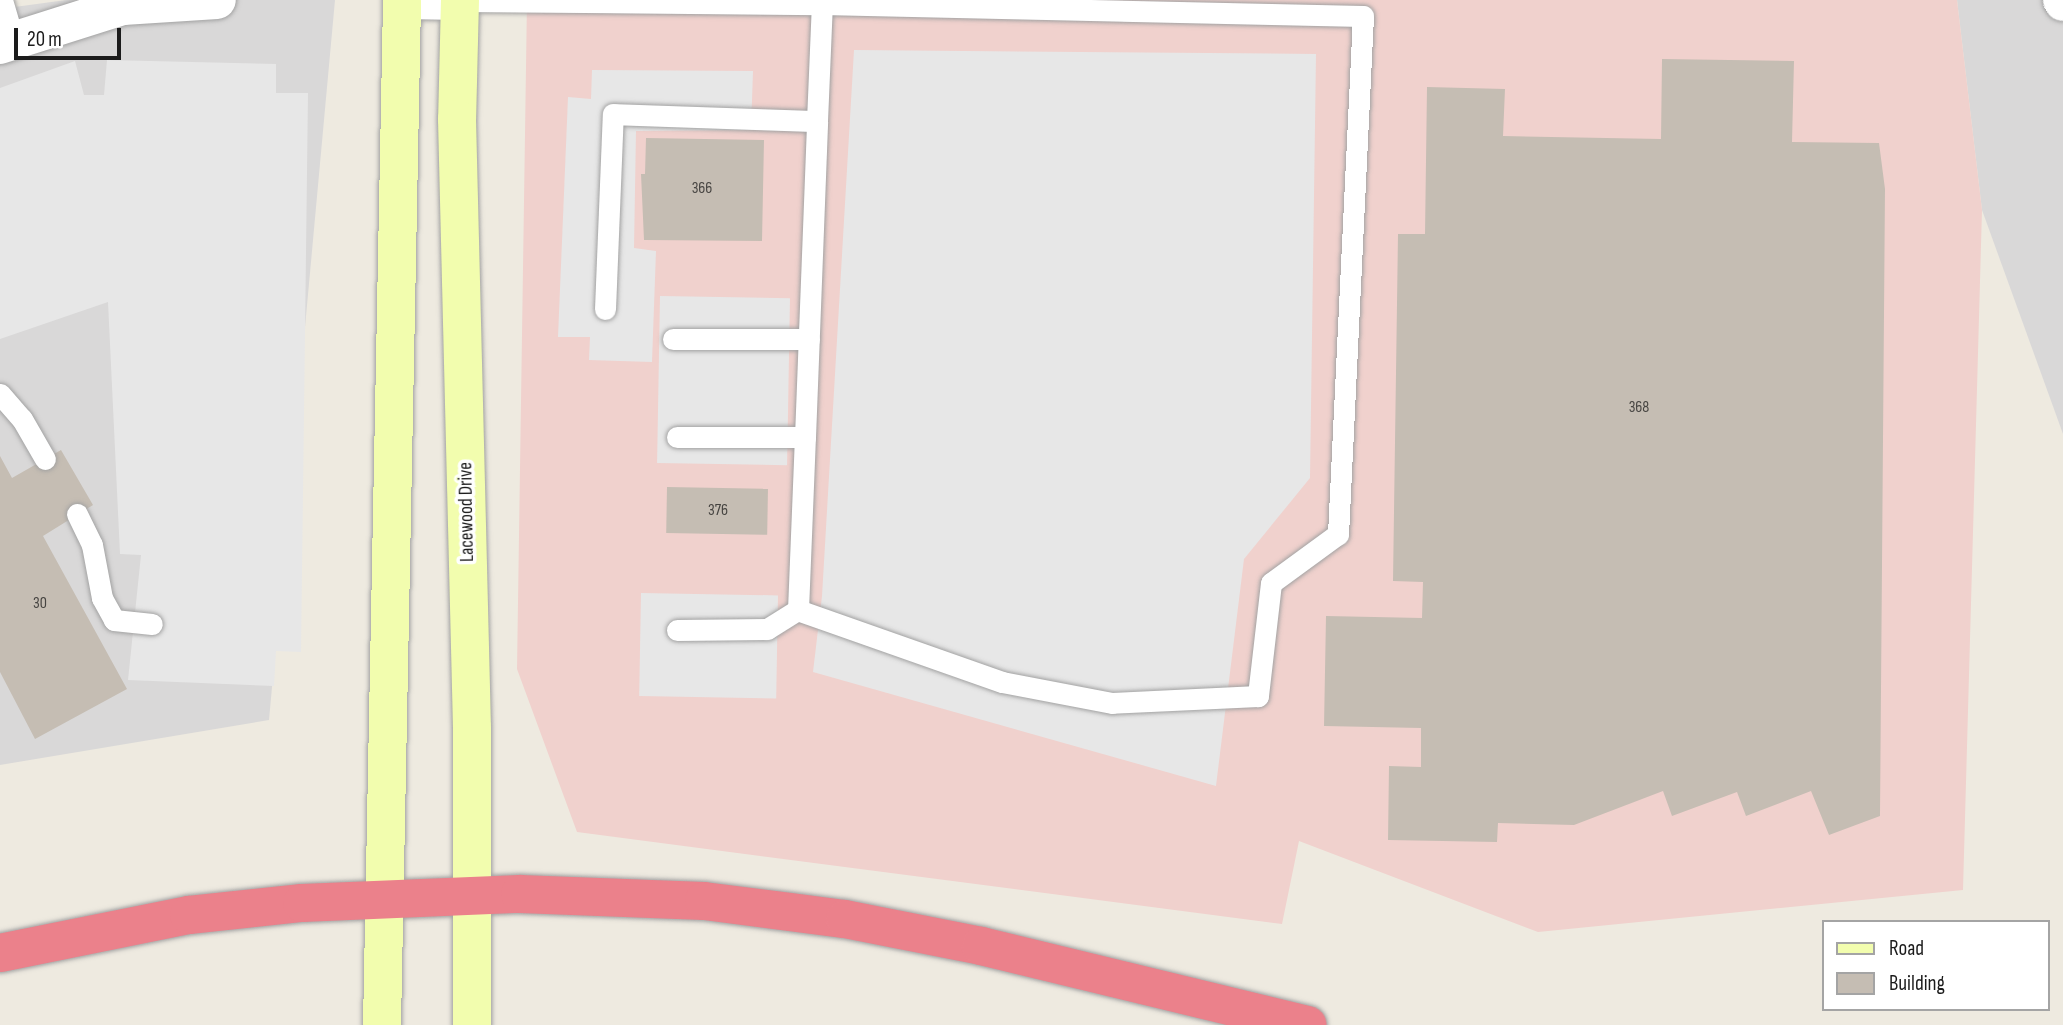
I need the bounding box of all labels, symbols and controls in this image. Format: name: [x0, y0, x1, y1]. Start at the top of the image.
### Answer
scale bar: [18, 14, 124, 58]
text: 20 m: [27, 27, 62, 52]
house number: 366: [692, 179, 712, 199]
house number: 368: [1629, 398, 1649, 418]
street label: Lacewood Drive: [455, 462, 479, 562]
house number: 376: [708, 501, 728, 521]
house number: 30: [33, 594, 47, 614]
legend: [1822, 920, 2049, 1011]
text: Road: [1889, 936, 1924, 961]
text: Building: [1889, 971, 1945, 996]

